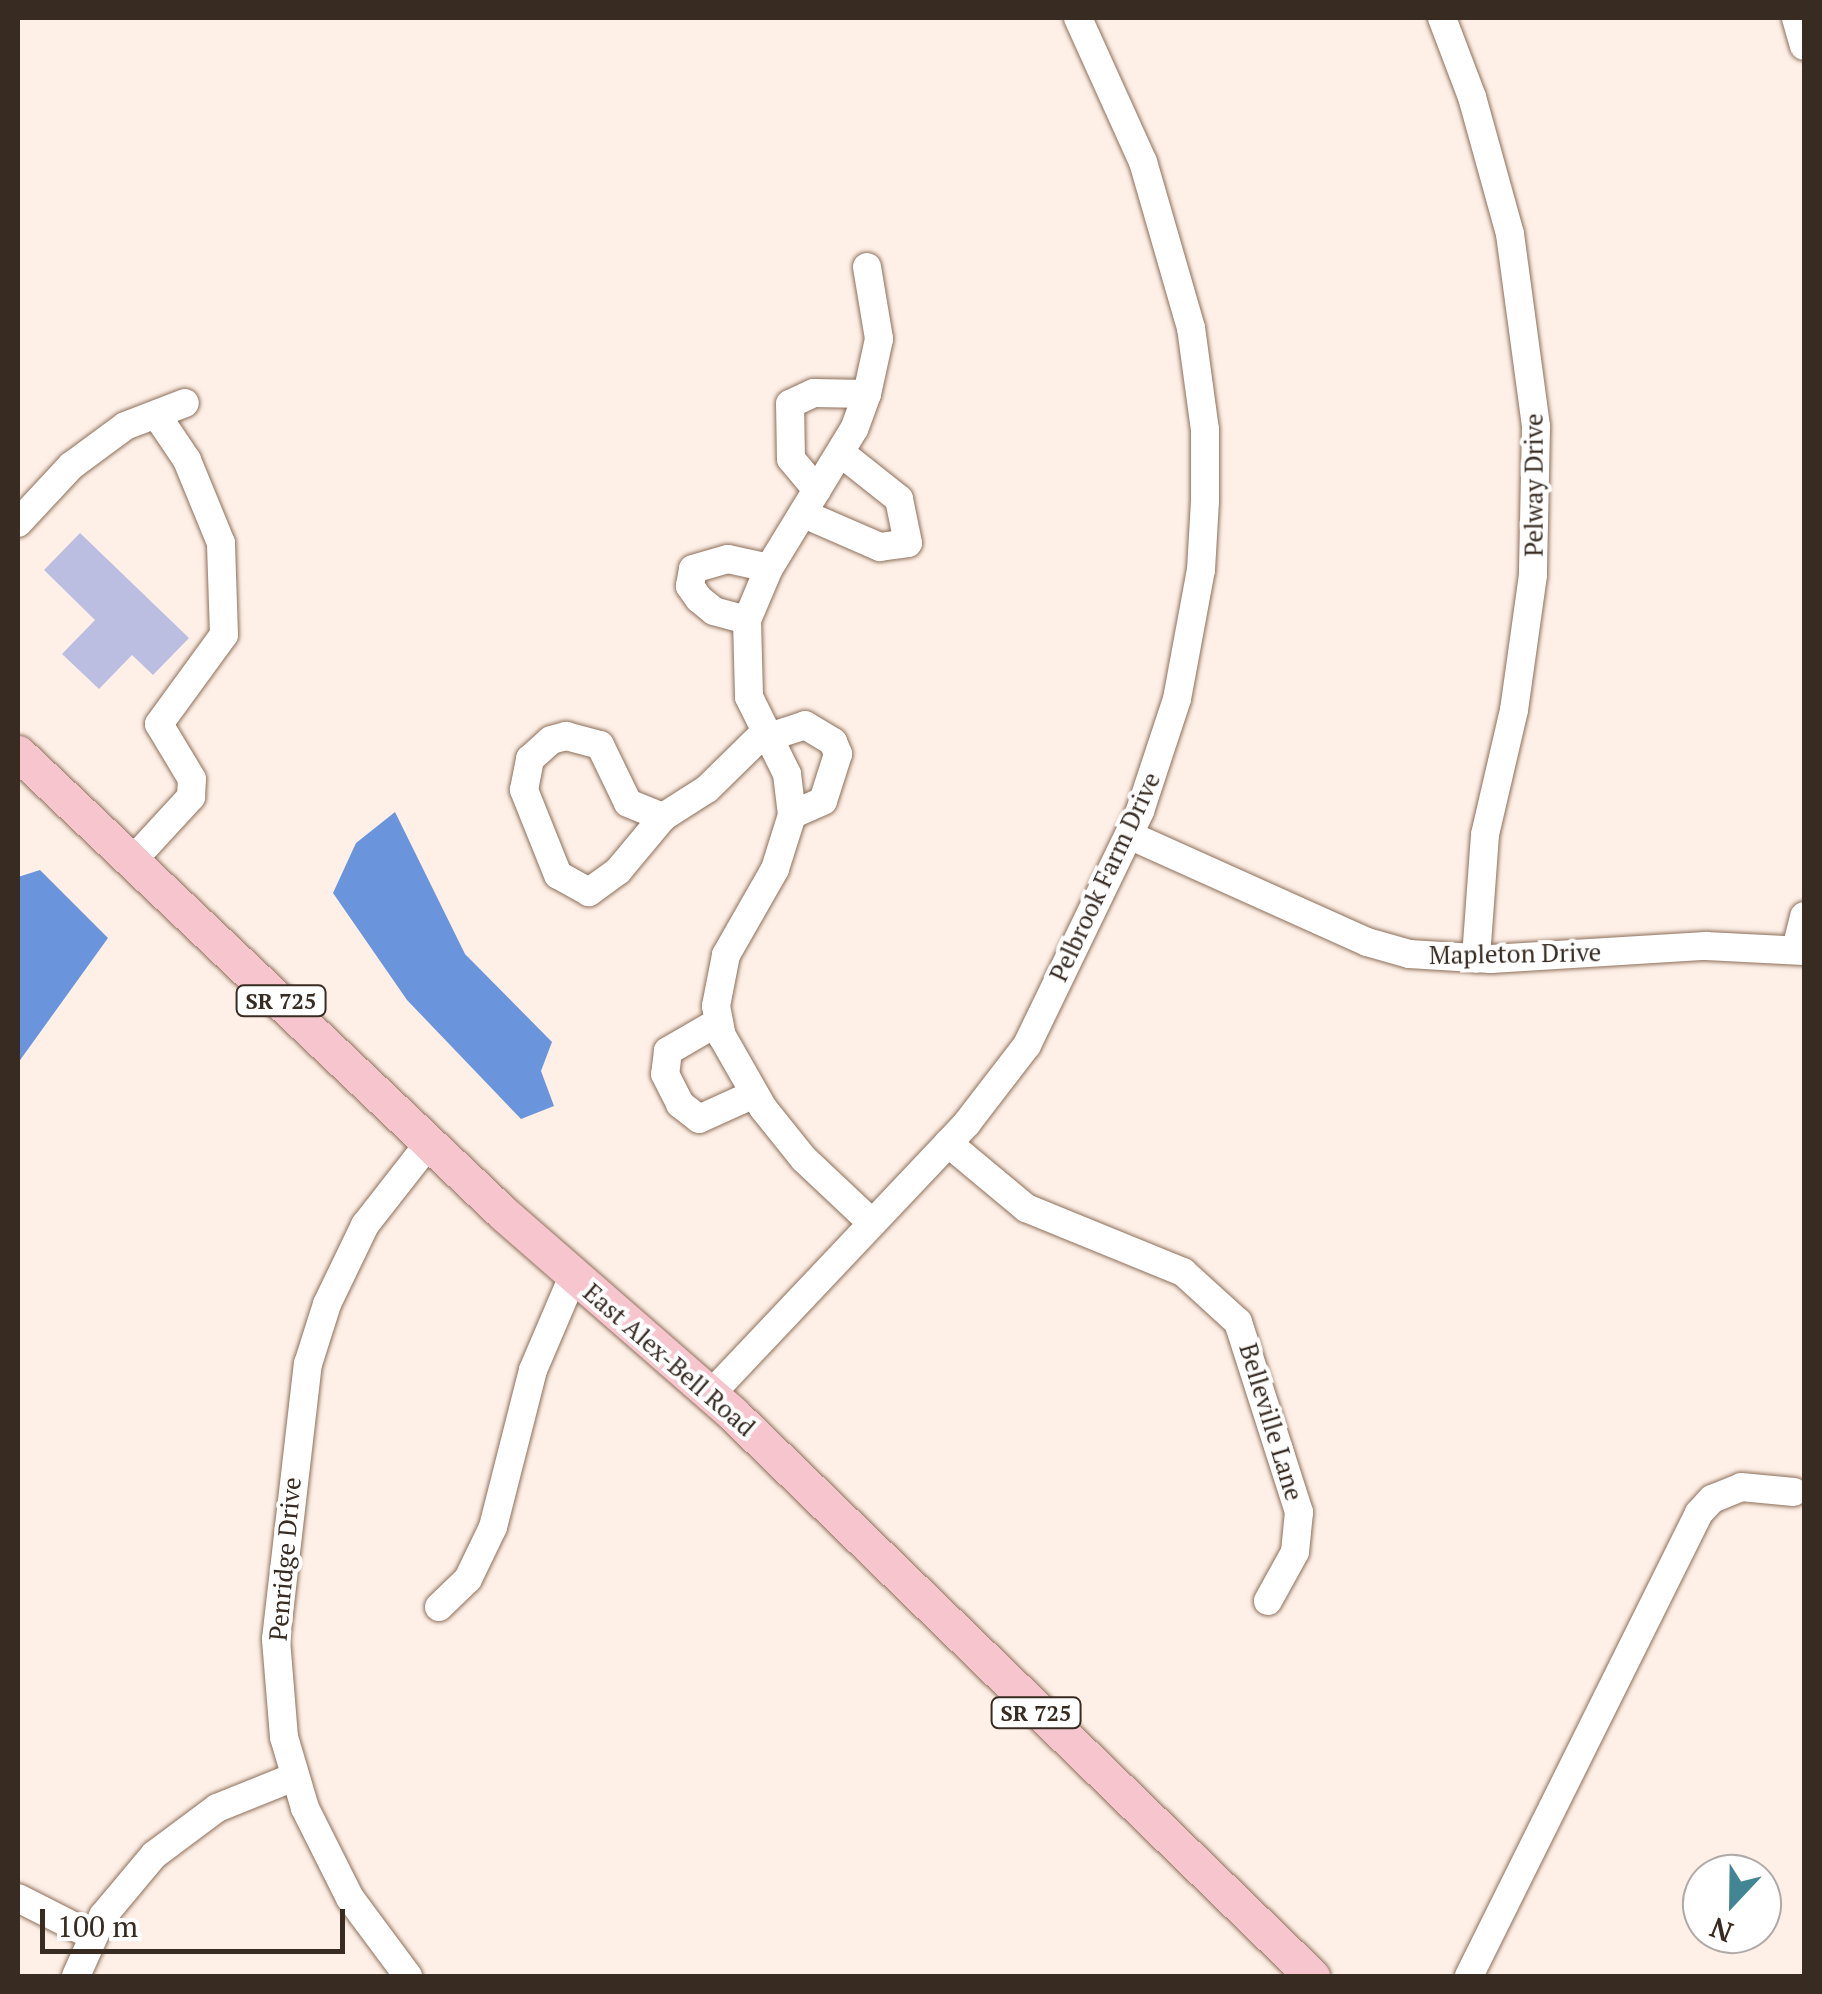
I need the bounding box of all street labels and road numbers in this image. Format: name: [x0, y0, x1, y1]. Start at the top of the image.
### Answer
street label: Pelway Drive: [1519, 413, 1549, 557]
street label: Pelbrook Farm Drive: [1043, 768, 1167, 986]
street label: Mapleton Drive: [1429, 937, 1601, 971]
road number: SR 725: [234, 984, 328, 1018]
street label: East Alex-Bell Road: [577, 1277, 761, 1443]
street label: Belleville Lane: [1233, 1340, 1309, 1504]
street label: Penridge Drive: [263, 1476, 307, 1642]
road number: SR 725: [988, 1696, 1084, 1730]

